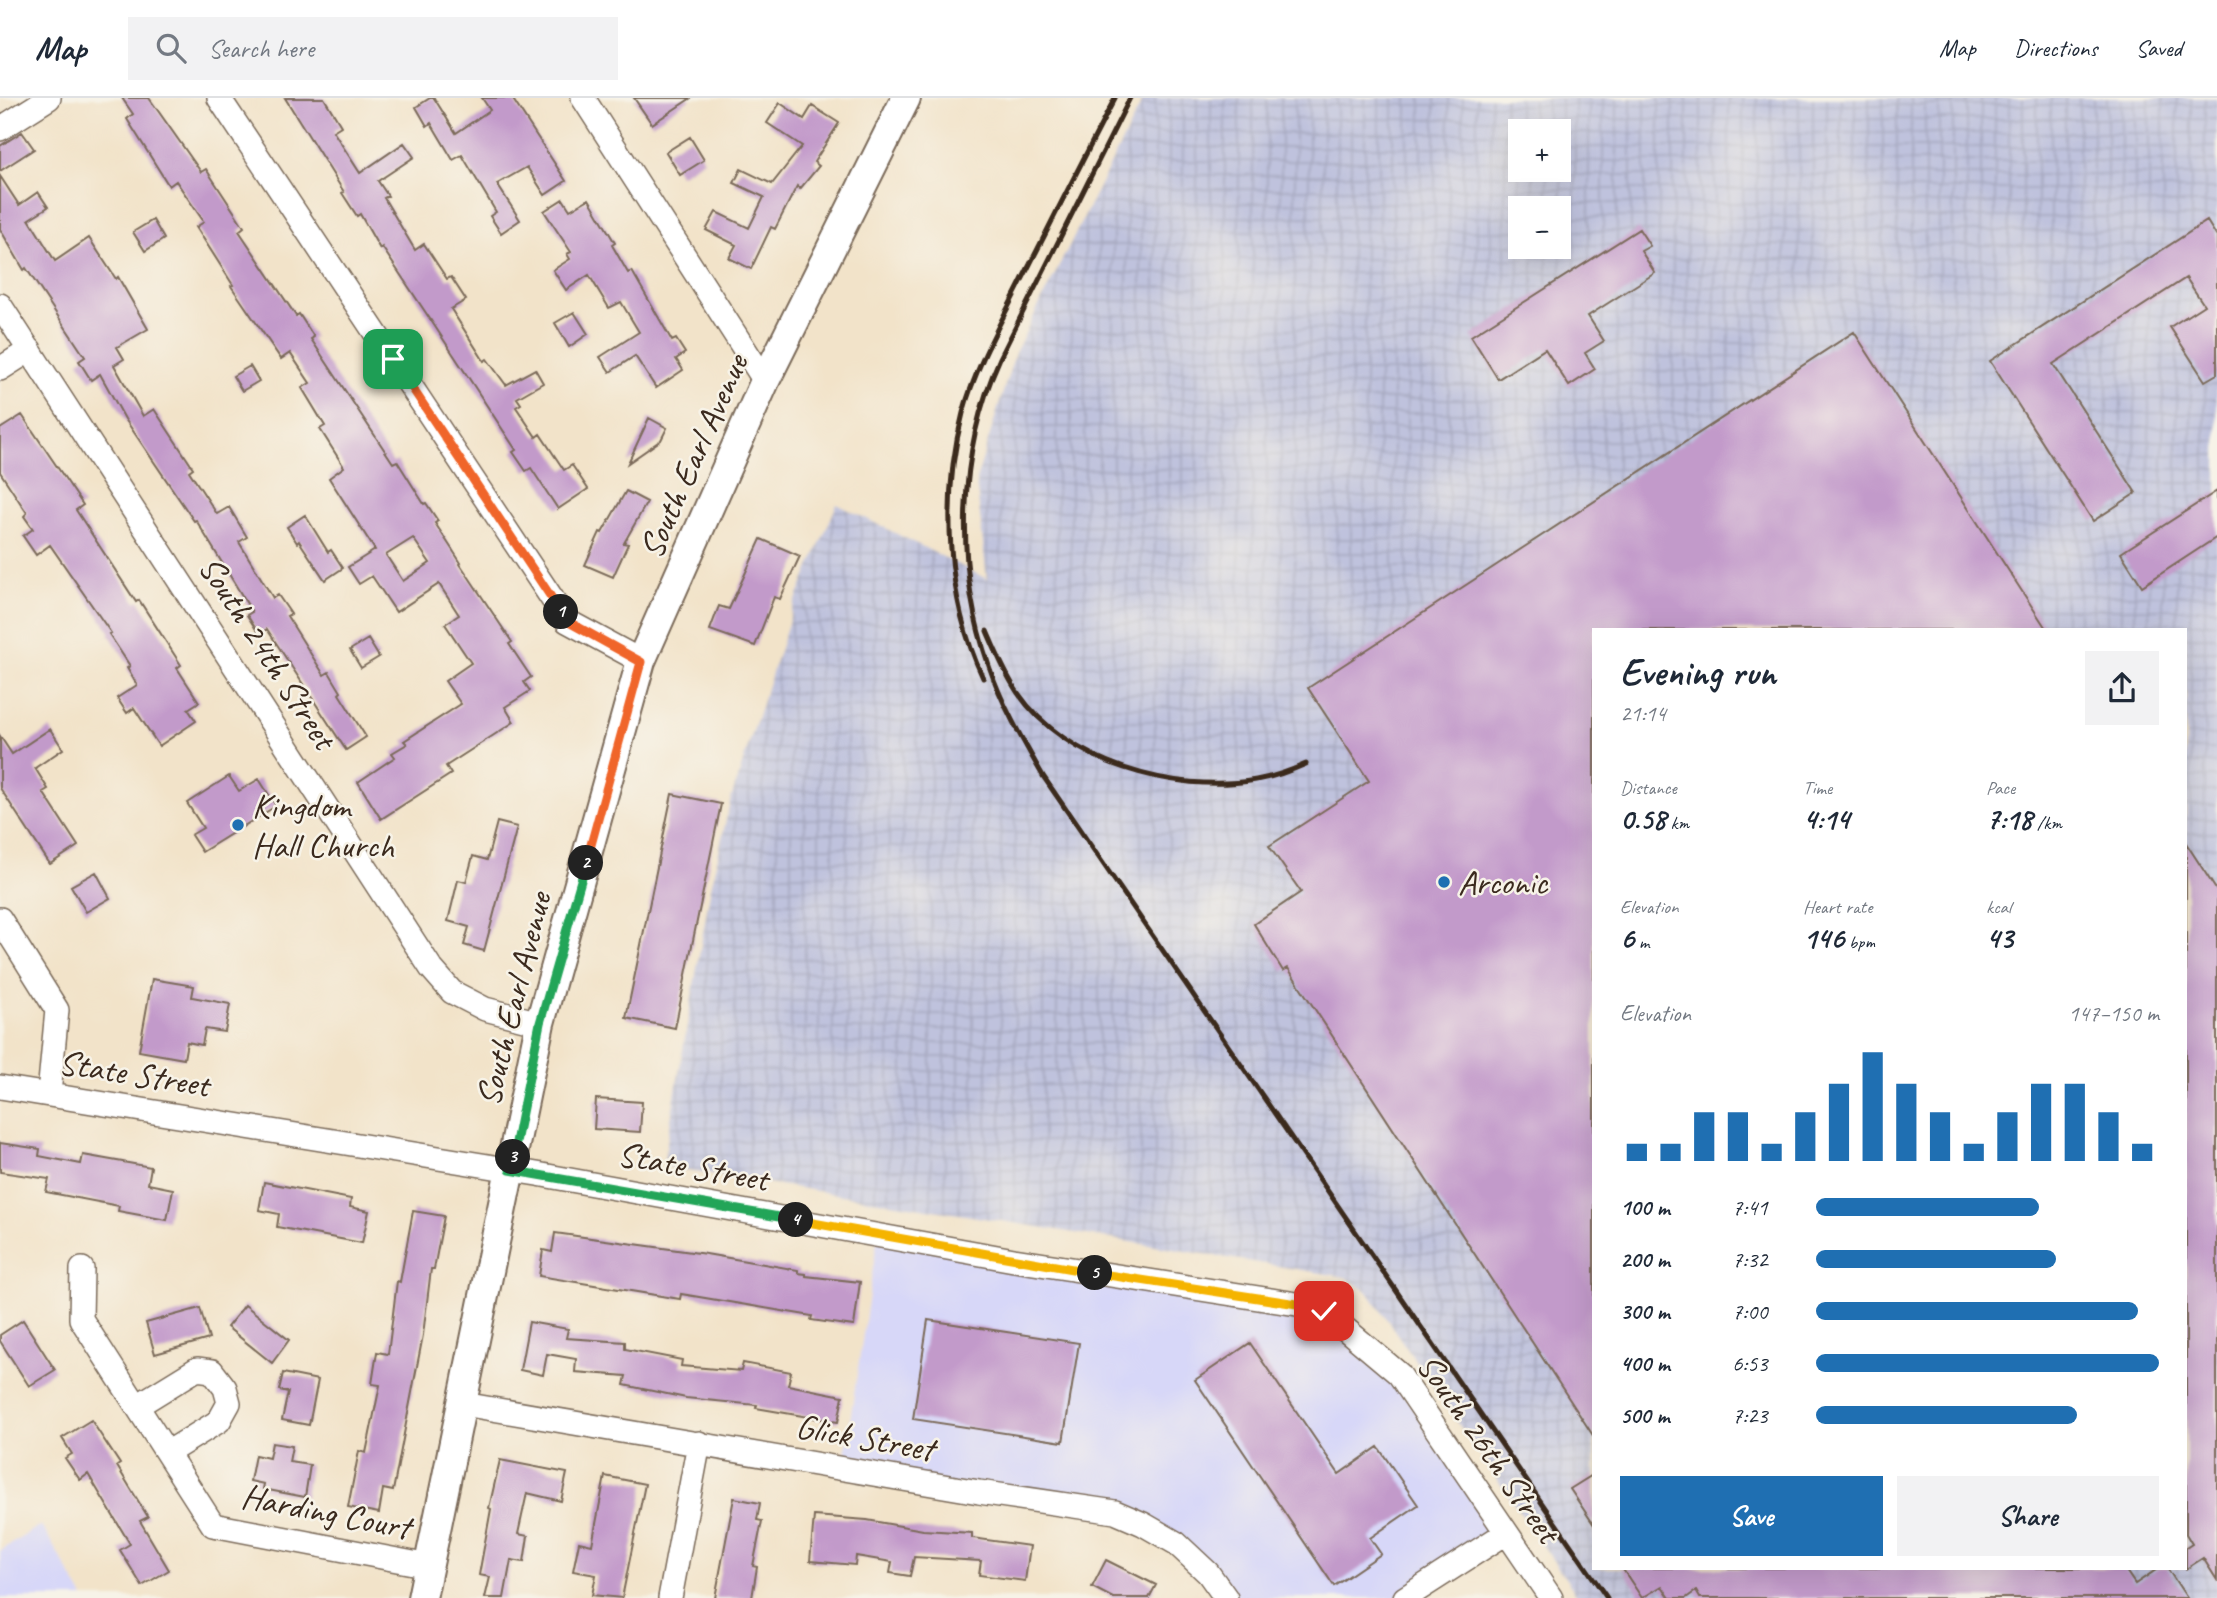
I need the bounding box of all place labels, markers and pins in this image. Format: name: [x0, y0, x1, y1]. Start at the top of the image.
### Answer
pin: [363, 329, 423, 389]
pin: 1: [544, 594, 578, 630]
place label: Kingdom Hall Church: [252, 783, 395, 868]
marker: Kingdom Hall Church: [230, 817, 246, 833]
pin: 2: [568, 846, 604, 880]
place label: Arconic: [1458, 860, 1549, 905]
marker: Arconic: [1436, 874, 1452, 890]
pin: 3: [496, 1140, 530, 1174]
pin: 4: [778, 1202, 814, 1238]
pin: 5: [1078, 1256, 1112, 1290]
pin: [1294, 1281, 1354, 1341]

